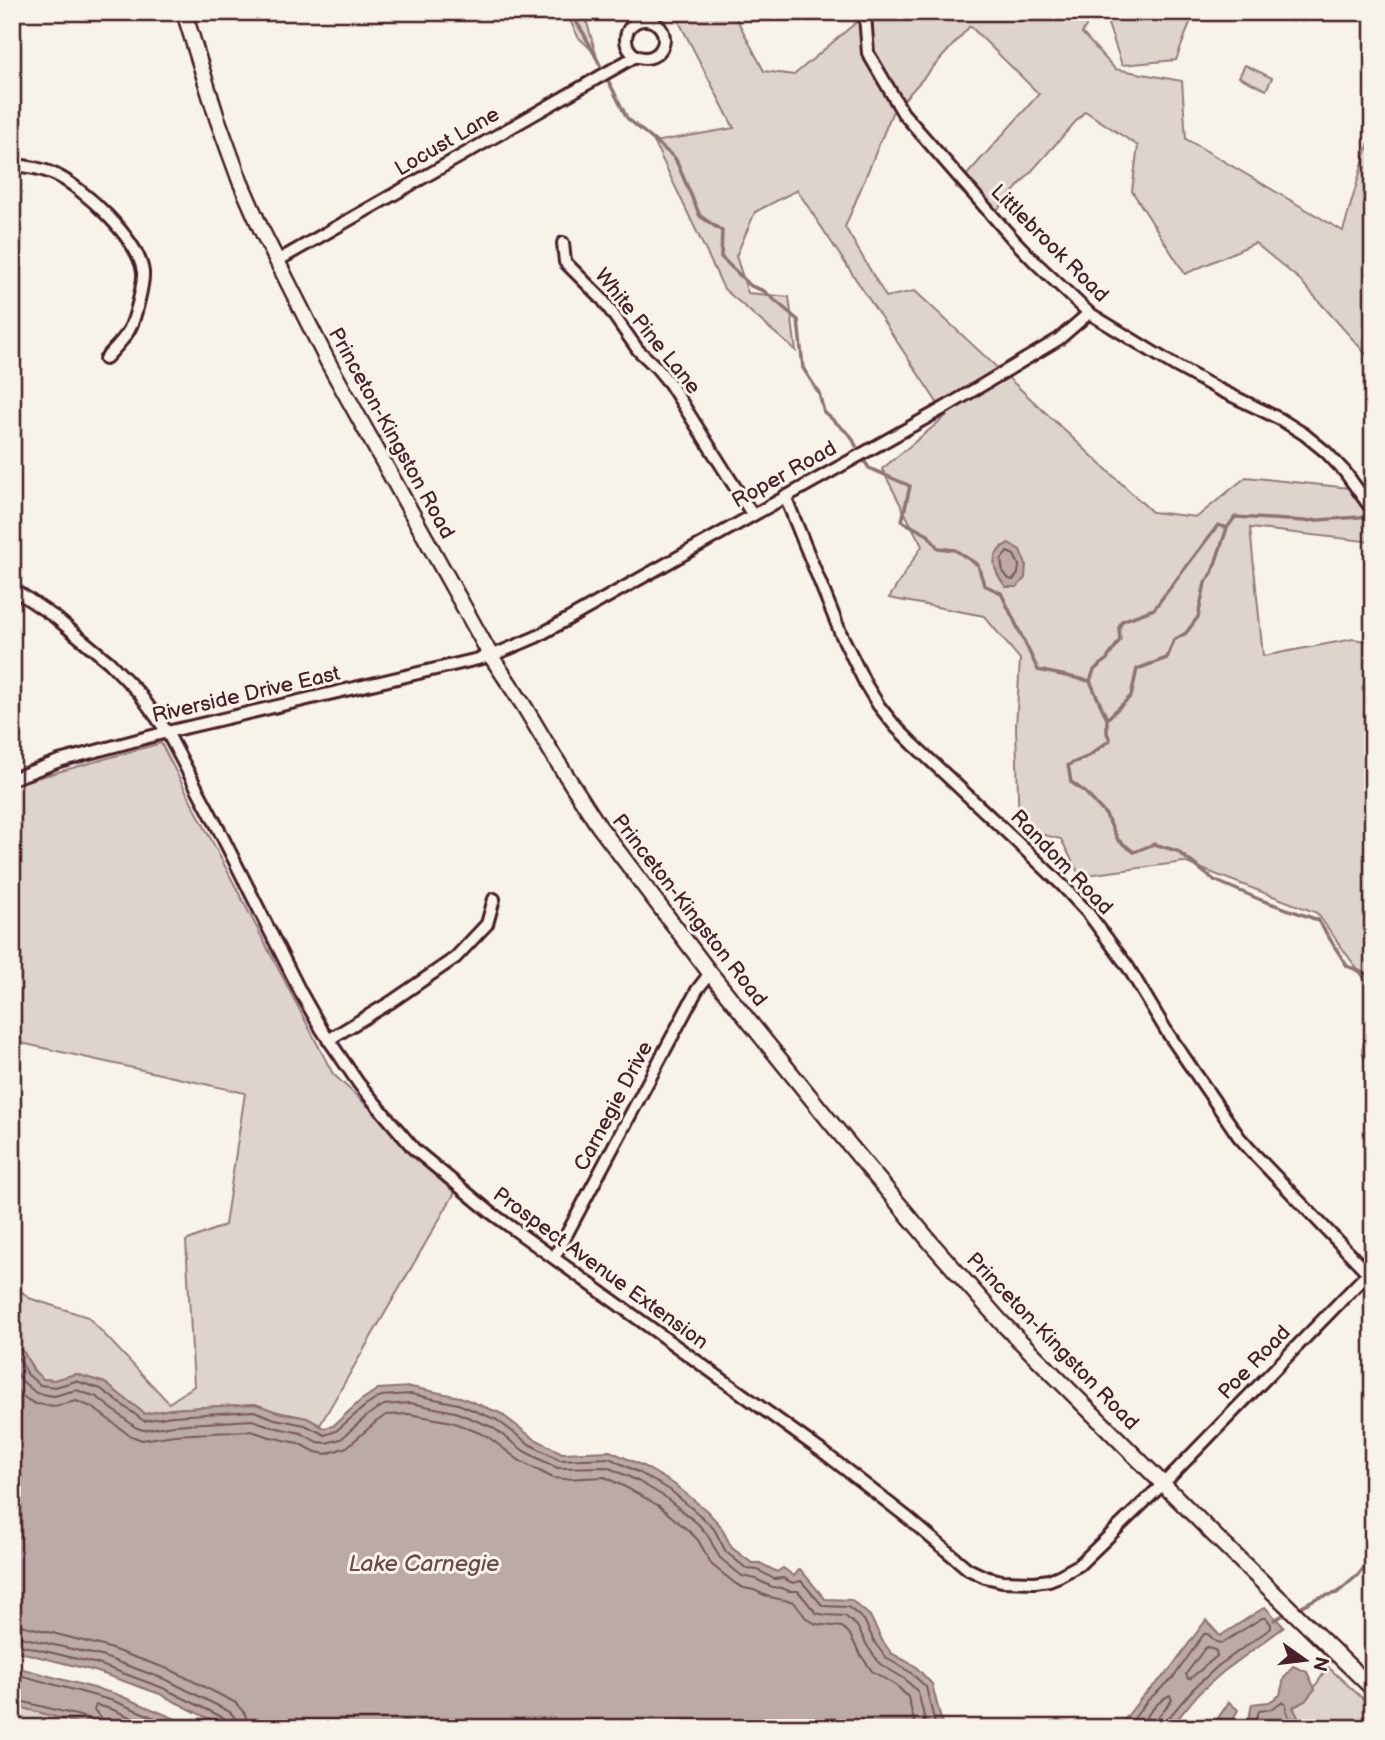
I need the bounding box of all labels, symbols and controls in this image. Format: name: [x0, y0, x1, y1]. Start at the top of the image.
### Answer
street label: Locust Lane: [391, 102, 504, 181]
street label: Littlebrook Road: [985, 179, 1114, 308]
street label: White Pine Lane: [589, 263, 706, 399]
street label: Princeton-Kingston Road: [323, 323, 460, 543]
street label: Roper Road: [728, 435, 841, 513]
street label: Riverside Drive East: [150, 661, 343, 728]
street label: Random Road: [1005, 805, 1118, 920]
street label: Princeton-Kingston Road: [607, 809, 773, 1012]
street label: Carnegie Drive: [569, 1037, 658, 1175]
street label: Prospect Avenue Extension: [488, 1182, 713, 1355]
street label: Princeton-Kingston Road: [961, 1247, 1144, 1435]
street label: Poe Road: [1213, 1320, 1296, 1405]
water label: Lake Carnegie: [349, 1550, 499, 1578]
north arrow: [1270, 1624, 1340, 1694]
text: N: [1307, 1654, 1333, 1673]

